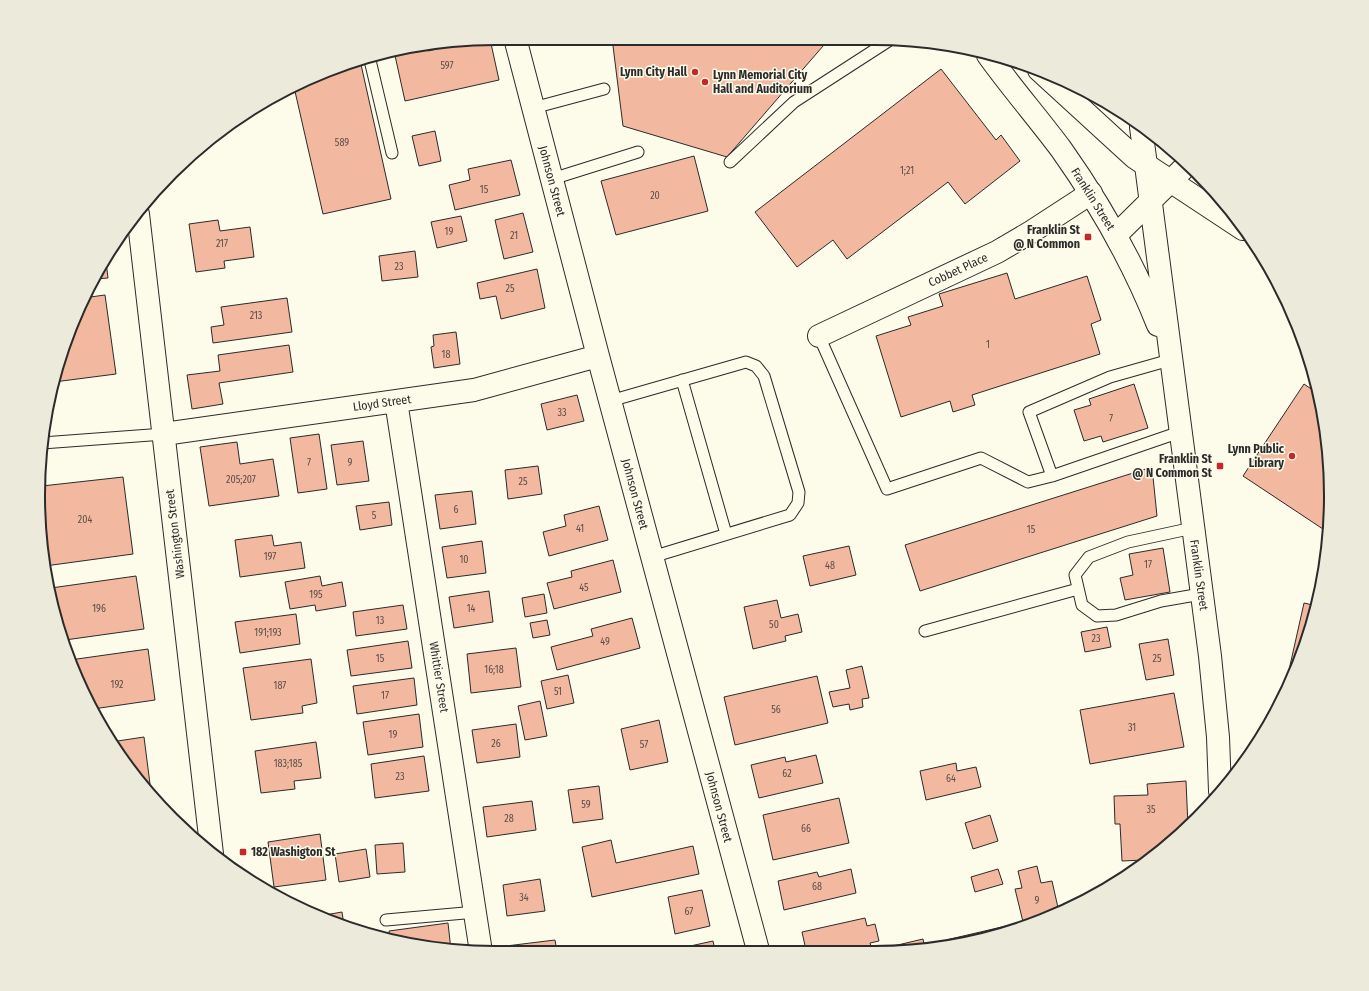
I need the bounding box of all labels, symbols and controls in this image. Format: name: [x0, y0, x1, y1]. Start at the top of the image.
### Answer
house number: 597: [440, 60, 454, 72]
place label: Lynn City Hall: [620, 65, 688, 79]
marker: Lynn City Hall: [690, 67, 700, 77]
place label: Lynn Memorial City Hall and Auditorium: [713, 68, 812, 96]
marker: Lynn Memorial City Hall and Auditorium: [700, 77, 710, 87]
house number: 589: [335, 137, 349, 149]
street label: Johnson Street: [536, 144, 568, 218]
house number: 1;21: [900, 165, 914, 177]
street label: Franklin Street: [1068, 165, 1118, 233]
house number: 15: [480, 184, 489, 196]
house number: 20: [650, 190, 660, 202]
place label: Franklin St @ N Common: [1013, 223, 1081, 251]
house number: 19: [445, 226, 454, 238]
house number: 21: [510, 230, 518, 242]
marker: Franklin St @ N Common: [1083, 232, 1093, 242]
house number: 217: [216, 238, 228, 250]
street label: Cobbet Place: [926, 250, 990, 290]
house number: 23: [395, 261, 404, 273]
house number: 25: [506, 283, 515, 295]
house number: 213: [250, 310, 263, 322]
house number: 1: [986, 339, 990, 351]
house number: 18: [442, 349, 450, 361]
street label: Lloyd Street: [352, 392, 412, 414]
house number: 33: [557, 407, 567, 419]
house number: 7: [1109, 413, 1113, 425]
place label: Lynn Public Library: [1228, 442, 1285, 470]
marker: Lynn Public Library: [1287, 451, 1297, 461]
place label: Franklin St @ N Common St: [1132, 452, 1213, 480]
house number: 7: [307, 457, 311, 469]
house number: 9: [348, 457, 353, 469]
street label: Johnson Street: [619, 457, 651, 531]
marker: Franklin St @ N Common St: [1215, 461, 1225, 471]
house number: 205;207: [226, 474, 256, 486]
house number: 25: [519, 476, 528, 488]
street label: Washington Street: [163, 489, 187, 579]
house number: 6: [454, 504, 459, 516]
house number: 5: [372, 510, 377, 522]
house number: 204: [78, 514, 92, 526]
house number: 41: [576, 523, 584, 535]
house number: 15: [1027, 524, 1036, 536]
street label: Franklin Street: [1187, 539, 1211, 611]
house number: 197: [264, 551, 276, 563]
house number: 10: [459, 554, 469, 566]
house number: 17: [1144, 559, 1152, 571]
house number: 48: [825, 560, 835, 572]
house number: 45: [579, 582, 589, 594]
house number: 195: [309, 589, 323, 601]
house number: 196: [92, 603, 106, 615]
house number: 14: [467, 603, 476, 615]
house number: 13: [376, 615, 385, 627]
house number: 50: [769, 619, 779, 631]
house number: 191;193: [254, 627, 282, 639]
house number: 23: [1092, 633, 1101, 645]
house number: 49: [600, 636, 610, 648]
street label: Whittier Street: [426, 641, 452, 714]
house number: 15: [376, 653, 385, 665]
house number: 25: [1153, 653, 1162, 665]
house number: 16;18: [484, 664, 504, 676]
house number: 192: [111, 679, 124, 691]
house number: 187: [274, 680, 286, 692]
house number: 51: [554, 686, 562, 698]
house number: 17: [381, 690, 389, 702]
house number: 56: [771, 704, 781, 716]
house number: 31: [1128, 722, 1136, 734]
house number: 19: [389, 729, 398, 741]
house number: 26: [491, 738, 501, 750]
house number: 57: [640, 739, 648, 751]
house number: 183;185: [274, 758, 303, 770]
house number: 62: [782, 768, 792, 780]
street label: Johnson Street: [703, 770, 735, 844]
house number: 23: [396, 771, 405, 783]
house number: 64: [946, 773, 956, 785]
house number: 59: [581, 799, 591, 811]
house number: 35: [1146, 804, 1156, 816]
house number: 28: [504, 813, 514, 825]
house number: 66: [801, 823, 811, 835]
place label: 182 Washigton St: [251, 845, 336, 859]
marker: 182 Washigton St: [238, 847, 248, 857]
house number: 68: [812, 881, 822, 893]
house number: 34: [519, 892, 529, 904]
house number: 9: [1035, 895, 1040, 907]
house number: 67: [685, 906, 693, 918]

